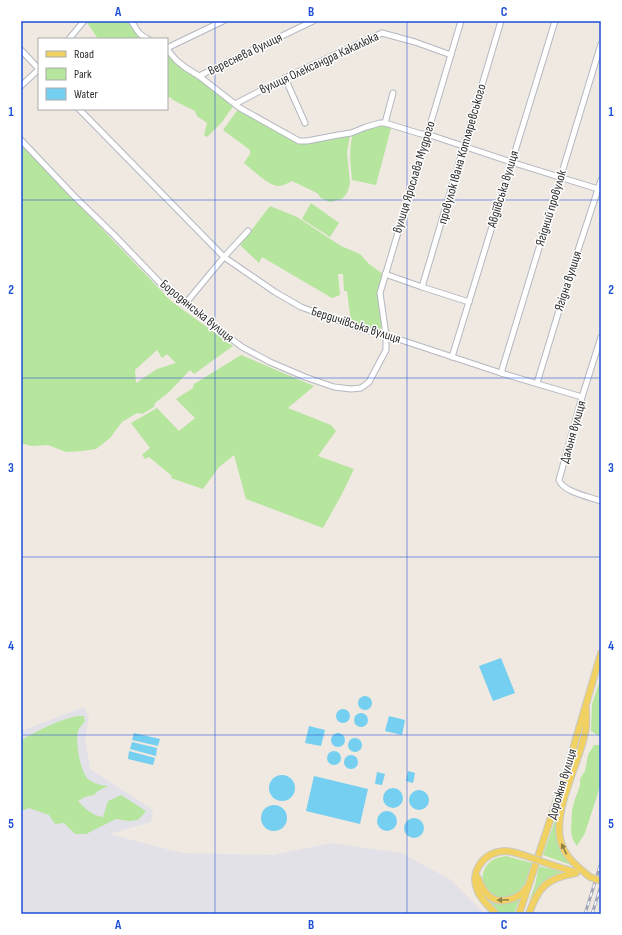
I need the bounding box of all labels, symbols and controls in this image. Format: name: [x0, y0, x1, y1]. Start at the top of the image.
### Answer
text: A: [114, 4, 122, 20]
text: B: [308, 4, 314, 20]
text: C: [501, 4, 508, 20]
street label: вулиця Олександра Какалюка: [257, 28, 381, 98]
street label: Вереснева вулиця: [205, 29, 285, 79]
legend: [38, 38, 168, 110]
text: Road: [74, 47, 94, 62]
text: Park: [74, 67, 92, 82]
street label: провулок Івана Котляревського: [434, 82, 490, 226]
text: Water: [74, 87, 98, 102]
text: 1: [8, 104, 14, 120]
text: 1: [608, 104, 614, 120]
street label: вулиця Ярослава Мудрого: [389, 119, 439, 235]
street label: Авдіївська вулиця: [483, 149, 522, 230]
street label: Ягідний провулок: [532, 168, 570, 248]
street label: Ягідна вулиця: [551, 249, 585, 313]
street label: Бородянська вулиця: [157, 276, 237, 346]
text: 2: [8, 282, 14, 298]
text: 2: [608, 282, 614, 298]
street label: Бердичівська вулиця: [309, 303, 403, 347]
street label: Дальня вулиця: [556, 399, 590, 465]
text: 3: [8, 460, 14, 476]
text: 3: [608, 460, 614, 476]
text: 4: [8, 638, 14, 654]
text: 4: [608, 638, 614, 654]
street label: Дорожня вулиця: [544, 747, 580, 821]
text: 5: [8, 816, 14, 832]
text: 5: [608, 816, 614, 832]
one-way arrow: [561, 843, 567, 854]
one-way arrow: [497, 897, 510, 903]
text: A: [114, 917, 122, 933]
text: B: [308, 917, 314, 933]
text: C: [501, 917, 508, 933]

